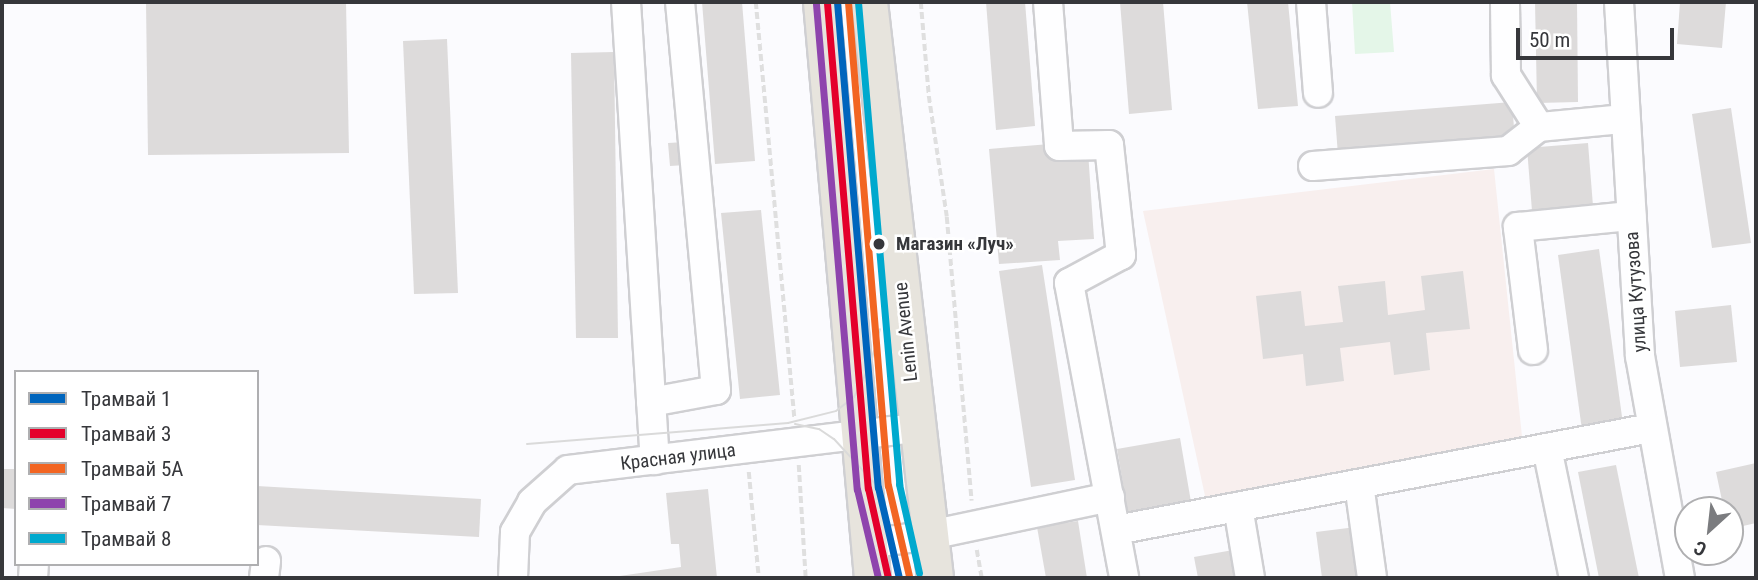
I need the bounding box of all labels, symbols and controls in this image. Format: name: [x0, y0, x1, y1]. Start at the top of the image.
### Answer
scale bar: [1520, 14, 1678, 58]
text: 50 m: [1529, 28, 1570, 52]
street label: улица Кутузова: [1620, 231, 1652, 353]
marker: Магазин «Луч»: [868, 233, 890, 255]
place label: Магазин «Луч»: [896, 233, 1014, 255]
street label: Lenin Avenue: [889, 281, 923, 383]
legend: [14, 370, 259, 566]
text: Трамвай 1: [81, 387, 171, 411]
text: Трамвай 3: [81, 422, 171, 446]
street label: Красная улица: [619, 439, 737, 475]
text: Трамвай 5А: [81, 457, 183, 481]
text: Трамвай 7: [81, 492, 171, 516]
north arrow: [1674, 496, 1744, 566]
text: Трамвай 8: [81, 527, 171, 551]
text: С: [1690, 536, 1710, 561]

